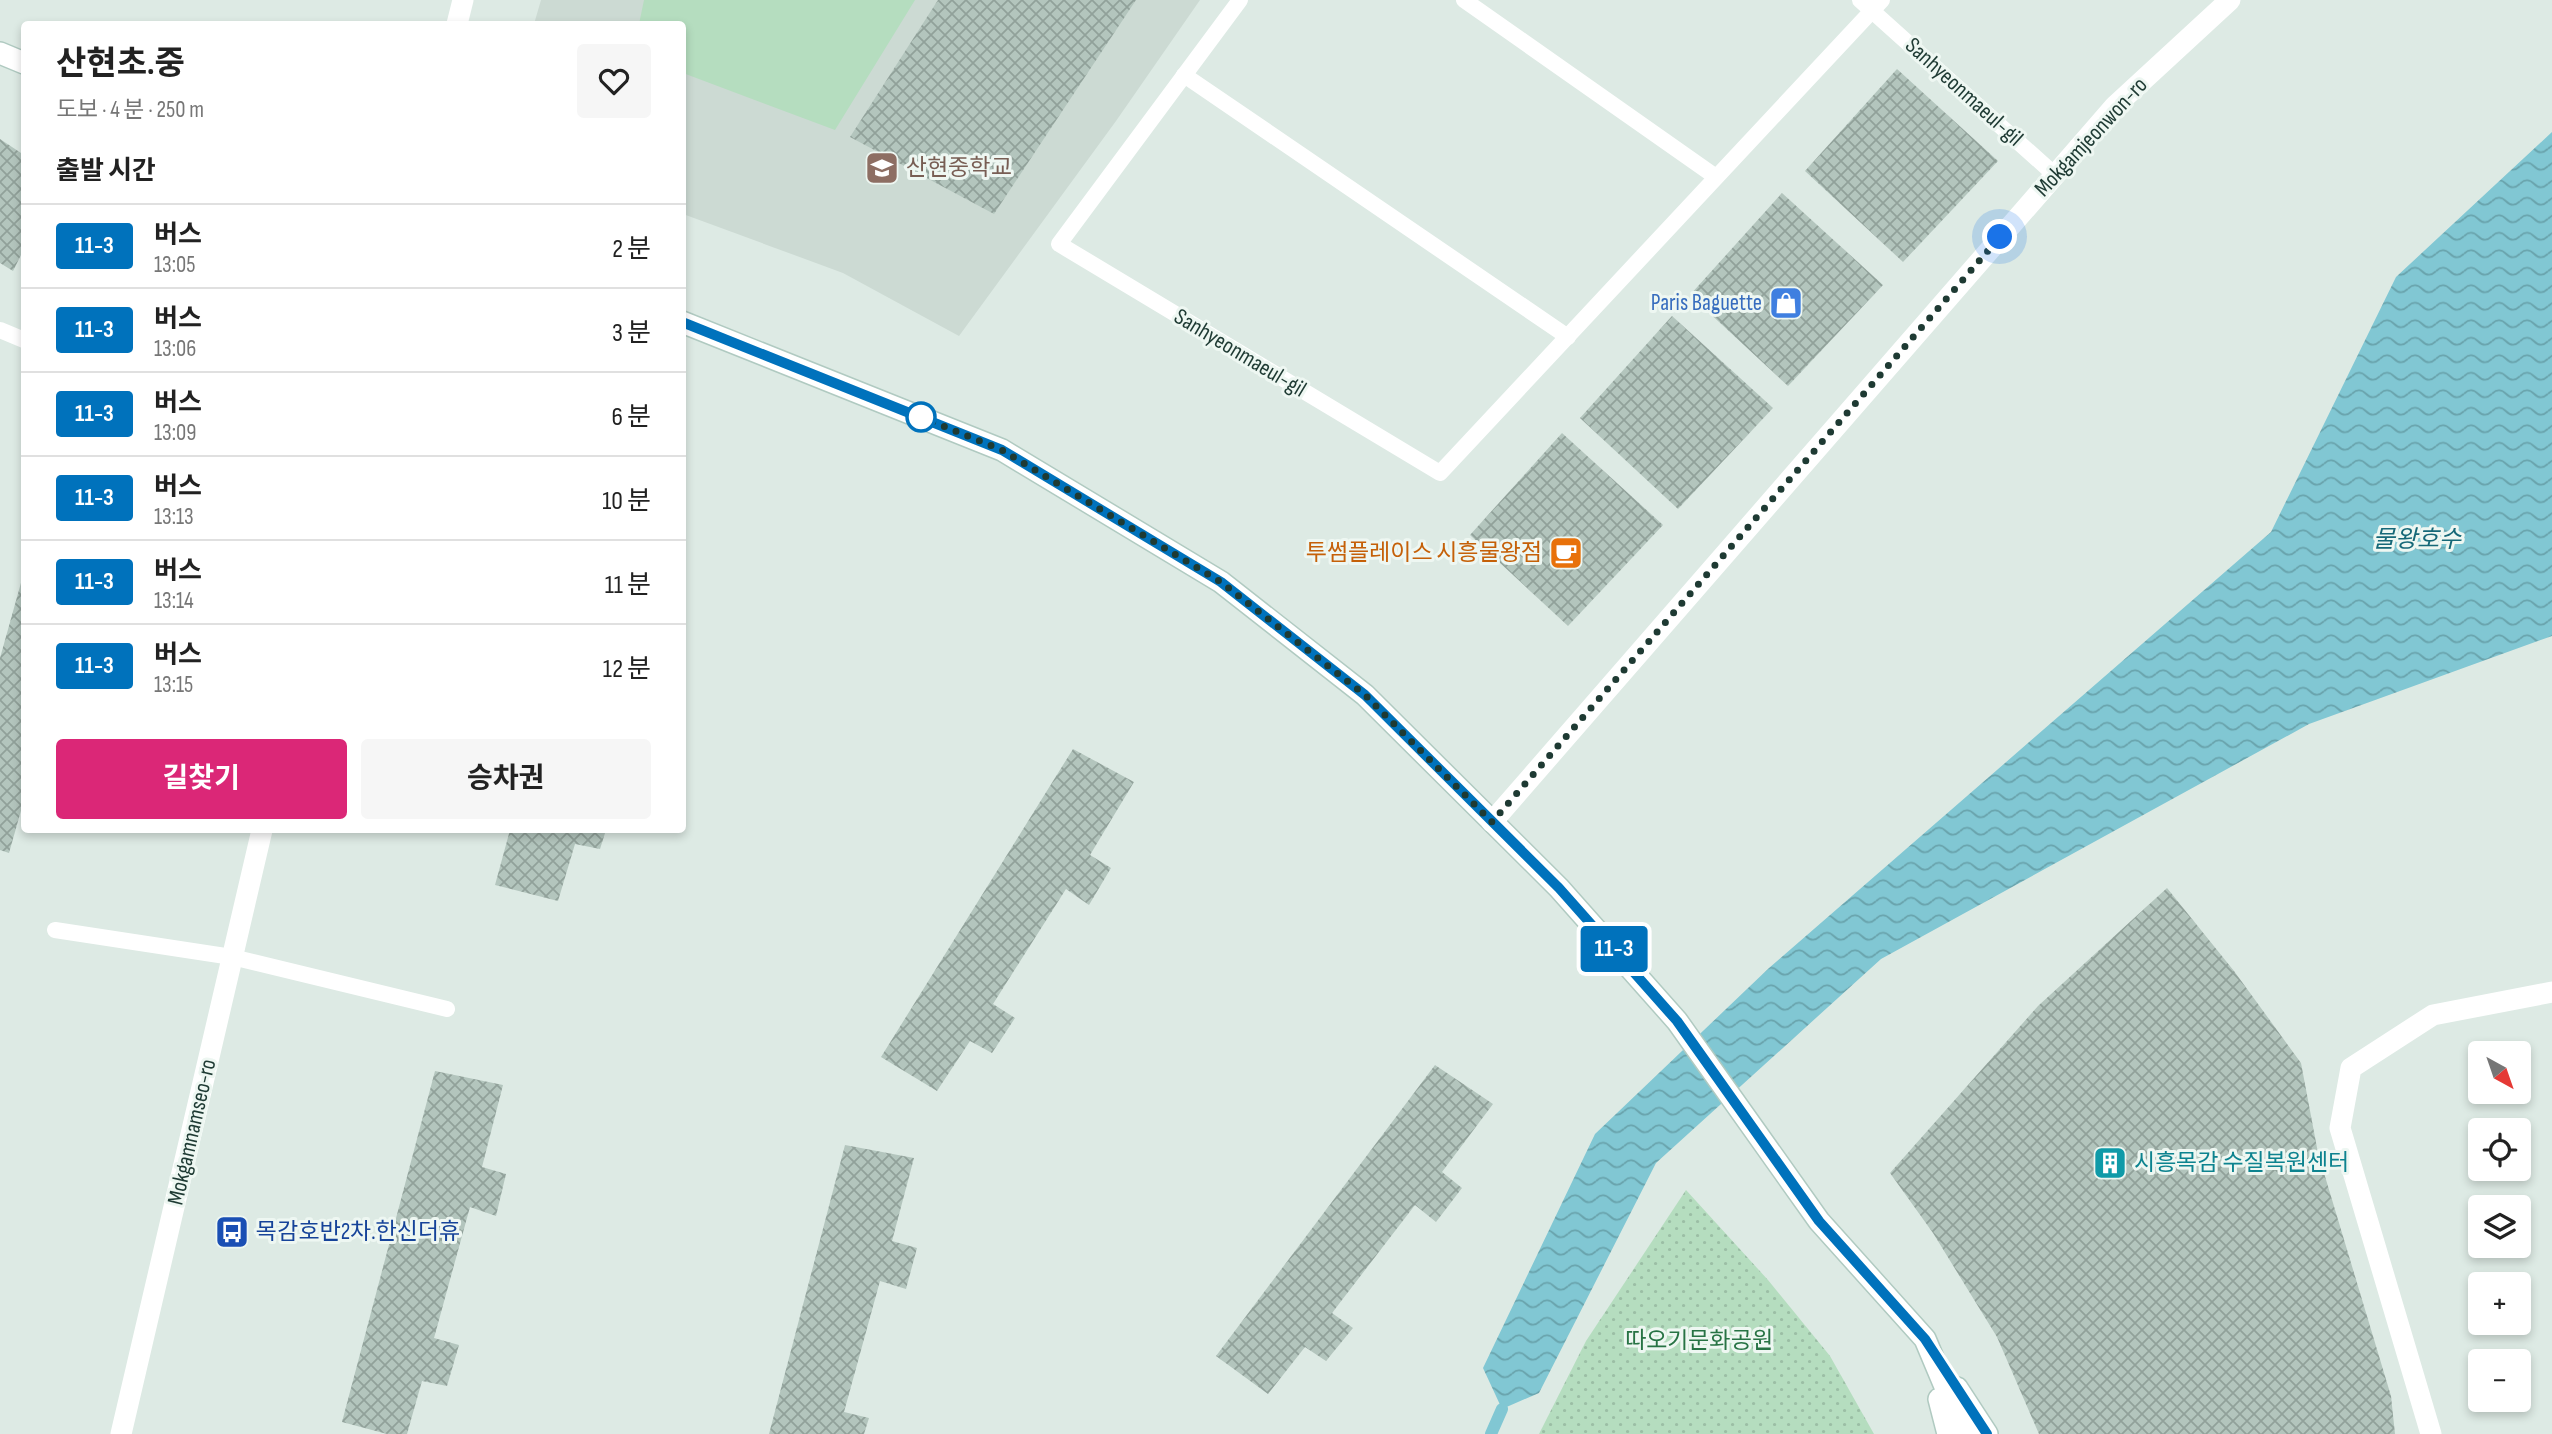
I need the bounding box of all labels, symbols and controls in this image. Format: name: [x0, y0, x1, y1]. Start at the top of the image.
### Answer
street label: Sanhyeonmaeul-gil: [1899, 32, 2029, 152]
text: 산현초.중: [56, 44, 185, 84]
button: heart: [577, 44, 651, 118]
street label: Mokgamjeonwon-ro: [2029, 71, 2153, 203]
text: 도보 · 4 분 · 250 m: [56, 96, 204, 124]
school or university icon: 산현중학교: [863, 149, 901, 187]
place label: 산현중학교: [906, 154, 1012, 182]
text: 출발 시간: [56, 156, 156, 187]
your location: [1982, 219, 2017, 254]
text: 버스: [154, 220, 202, 251]
text: 11-3: [75, 231, 114, 260]
text: 2 분: [612, 234, 651, 265]
text: 13:05: [154, 251, 196, 279]
shop icon: Paris Baguette: [1767, 284, 1805, 322]
place label: Paris Baguette: [1651, 289, 1762, 317]
street label: Sanhyeonmaeul-gil: [1169, 303, 1311, 403]
text: 버스: [154, 304, 202, 335]
text: 11-3: [75, 315, 114, 344]
text: 3 분: [612, 318, 651, 349]
text: 13:06: [154, 335, 196, 363]
text: 버스: [154, 388, 202, 419]
text: 11-3: [75, 399, 114, 428]
text: 6 분: [612, 402, 651, 433]
unlabelled marker: [906, 402, 936, 432]
text: 13:09: [154, 419, 196, 447]
text: 버스: [154, 472, 202, 503]
text: 11-3: [75, 483, 114, 512]
text: 10 분: [602, 486, 651, 517]
text: 13:13: [154, 503, 194, 531]
water label: 물왕호수: [2373, 525, 2462, 554]
cafe icon: 투썸플레이스 시흥물왕점: [1547, 534, 1585, 572]
place label: 투썸플레이스 시흥물왕점: [1306, 539, 1542, 567]
text: 버스: [154, 556, 202, 587]
text: 11-3: [75, 567, 114, 596]
text: 11 분: [605, 570, 651, 601]
text: 13:14: [154, 587, 194, 615]
text: 버스: [154, 640, 202, 671]
text: 11-3: [75, 651, 114, 680]
text: 12 분: [603, 654, 651, 685]
text: 13:15: [154, 671, 193, 699]
button: 길찾기: [56, 739, 347, 819]
button: 승차권: [361, 739, 651, 819]
line badge: 11-3: [1565, 926, 1663, 972]
text: 11-3: [1595, 934, 1633, 963]
north arrow: [2468, 1041, 2530, 1104]
map controls: [2468, 1041, 2531, 1412]
street label: Mokgamnamseo-ro: [162, 1056, 222, 1208]
button: locate: [2468, 1118, 2531, 1181]
building icon: 시흥목감 수질복원센터: [2091, 1144, 2129, 1182]
place label: 시흥목감 수질복원센터: [2134, 1149, 2349, 1177]
button: layers: [2468, 1195, 2531, 1258]
bus stop icon: 목감호반2차.한신더휴: [213, 1213, 251, 1251]
place label: 목감호반2차.한신더휴: [256, 1218, 460, 1246]
button: +: [2468, 1272, 2531, 1335]
park label: 따오기문화공원: [1625, 1327, 1773, 1355]
button: −: [2468, 1349, 2531, 1412]

